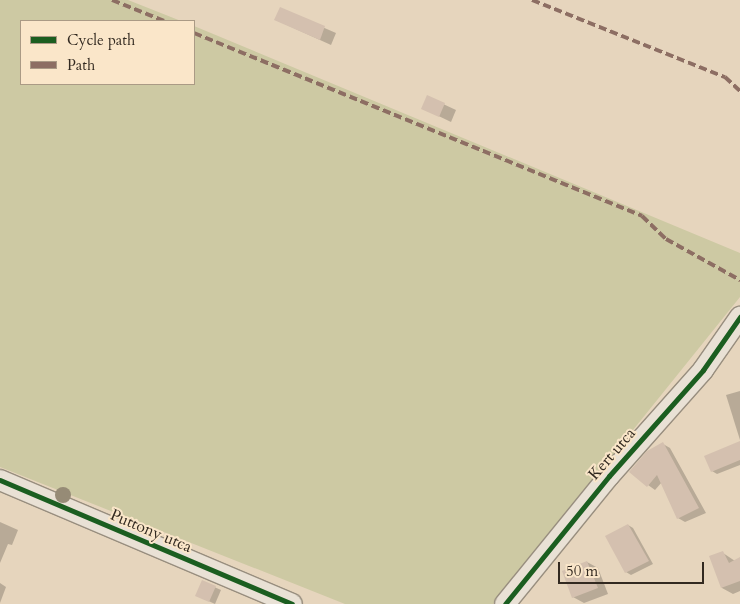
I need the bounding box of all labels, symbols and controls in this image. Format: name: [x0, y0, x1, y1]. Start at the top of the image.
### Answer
legend: [20, 20, 195, 85]
text: Cycle path: [67, 30, 135, 50]
text: Path: [67, 55, 95, 75]
street label: Kert utca: [584, 424, 640, 484]
street label: Puttony utca: [107, 505, 195, 557]
scale bar: [560, 552, 706, 584]
text: 50 m: [566, 561, 598, 581]

